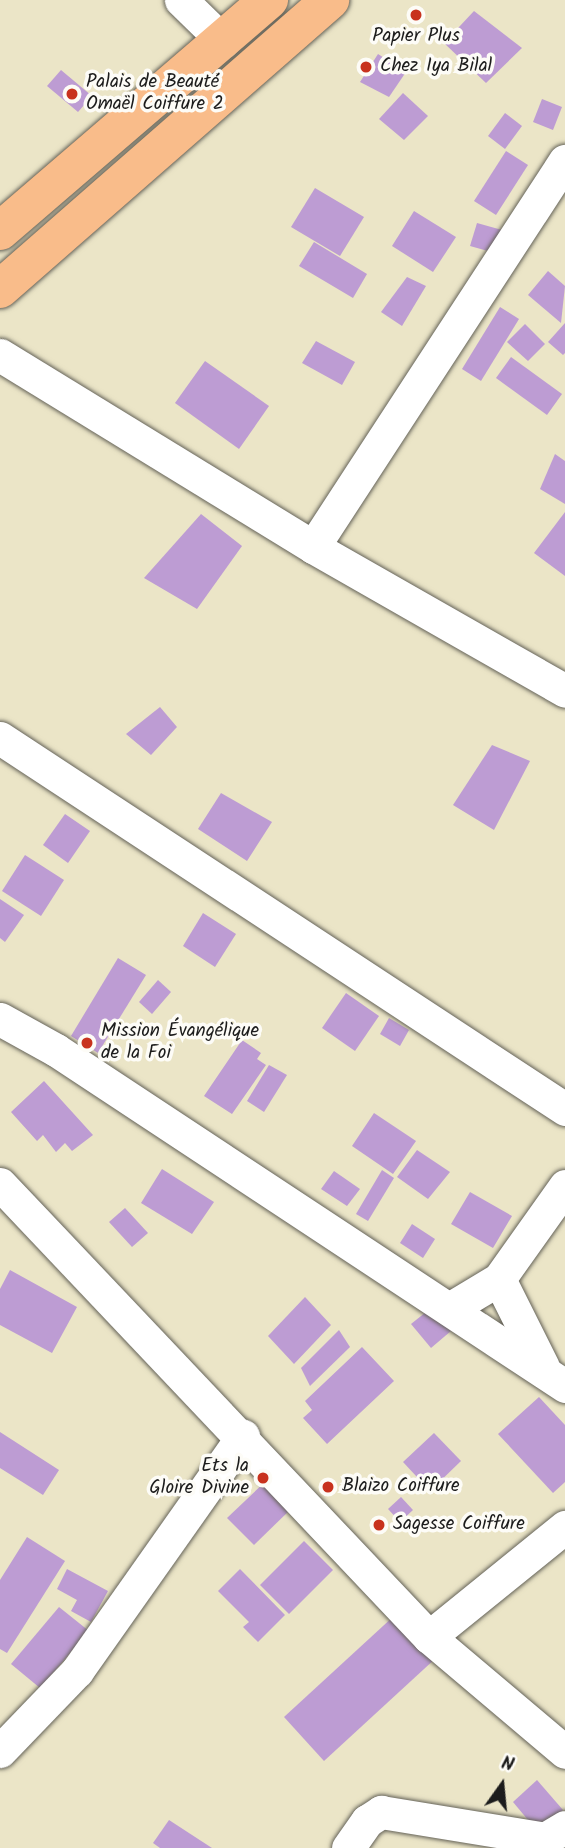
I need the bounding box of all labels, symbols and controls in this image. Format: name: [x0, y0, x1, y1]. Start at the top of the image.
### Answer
marker: Papier Plus: [408, 7, 424, 23]
place label: Papier Plus: [372, 26, 460, 48]
place label: Chez Iya Bilal: [380, 56, 492, 78]
marker: Chez Iya Bilal: [358, 59, 374, 75]
place label: Palais de Beauté Omaël Coiffure 2: [86, 72, 224, 116]
marker: Palais de Beauté Omaël Coiffure 2: [64, 86, 80, 102]
place label: Mission Évangélique de la Foi: [101, 1021, 259, 1065]
marker: Mission Évangélique de la Foi: [79, 1035, 95, 1051]
place label: Ets la Gloire Divine: [149, 1456, 249, 1500]
marker: Ets la Gloire Divine: [255, 1470, 271, 1486]
place label: Blaizo Coiffure: [342, 1476, 460, 1498]
marker: Blaizo Coiffure: [320, 1479, 336, 1495]
place label: Sagesse Coiffure: [393, 1514, 525, 1536]
marker: Sagesse Coiffure: [371, 1517, 387, 1533]
text: N: [498, 1749, 517, 1781]
north arrow: [467, 1750, 537, 1820]

